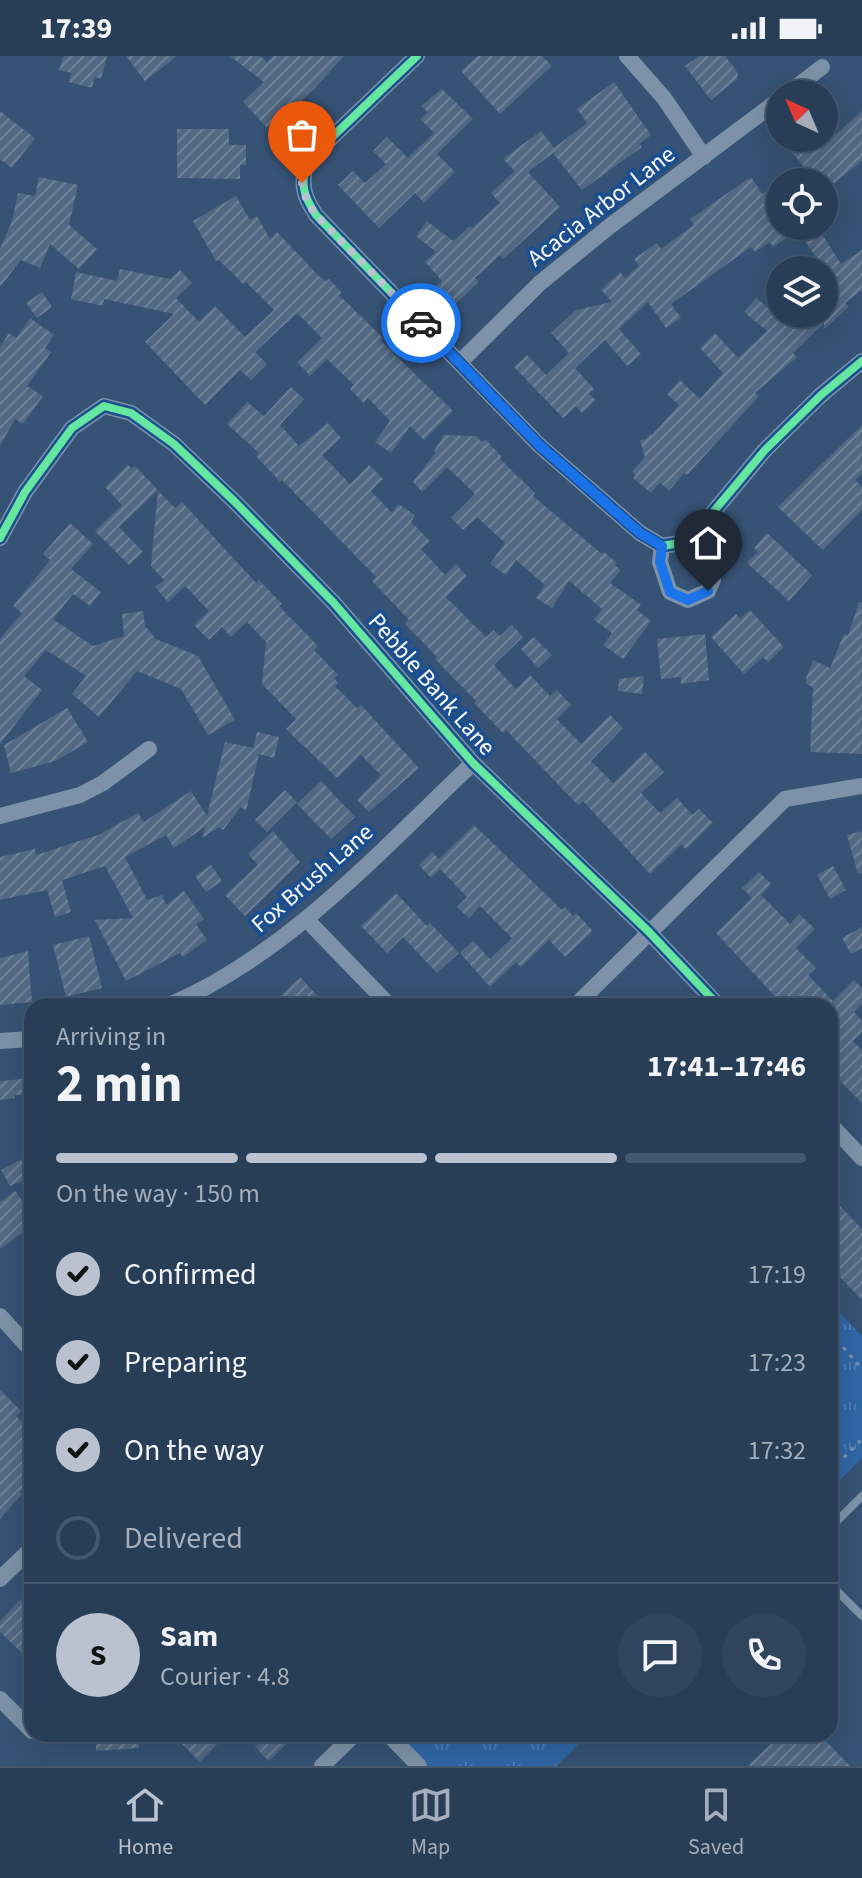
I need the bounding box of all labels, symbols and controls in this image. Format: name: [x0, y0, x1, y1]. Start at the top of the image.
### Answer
text: 17:39: [40, 7, 112, 50]
north arrow: [766, 80, 838, 152]
map controls: [766, 80, 838, 328]
pin: [268, 101, 336, 183]
icon: bag: [280, 113, 324, 157]
street label: Acacia Arbor Lane: [520, 137, 683, 275]
button: locate: [766, 168, 838, 240]
button: layers: [766, 256, 838, 328]
courier: [381, 283, 461, 363]
icon: car: [399, 301, 443, 345]
pin: [674, 509, 742, 591]
icon: home: [686, 521, 730, 565]
street label: Pebble Bank Lane: [360, 605, 504, 763]
street label: Fox Brush Lane: [244, 815, 381, 941]
text: Arriving in: [56, 1018, 166, 1055]
text: 17:41–17:46: [647, 1045, 806, 1088]
text: 2 min: [56, 1048, 183, 1122]
text: On the way · 150 m: [56, 1175, 260, 1212]
icon: check: [56, 1252, 100, 1296]
text: Confirmed: [124, 1253, 257, 1296]
text: 17:19: [748, 1256, 806, 1293]
icon: check: [56, 1340, 100, 1384]
text: Preparing: [124, 1341, 247, 1384]
text: 17:23: [748, 1344, 806, 1381]
icon: check: [56, 1428, 100, 1472]
text: On the way: [124, 1429, 264, 1472]
text: 17:32: [748, 1432, 806, 1469]
text: Delivered: [124, 1517, 243, 1560]
button: chat: [618, 1613, 702, 1697]
button: phone: [722, 1613, 806, 1697]
text: Sam: [160, 1615, 218, 1658]
text: S: [90, 1634, 106, 1677]
text: Courier · 4.8: [160, 1658, 290, 1695]
tab: Home: [118, 1783, 173, 1863]
tab: Map: [409, 1783, 453, 1863]
tab: Saved: [688, 1783, 744, 1863]

